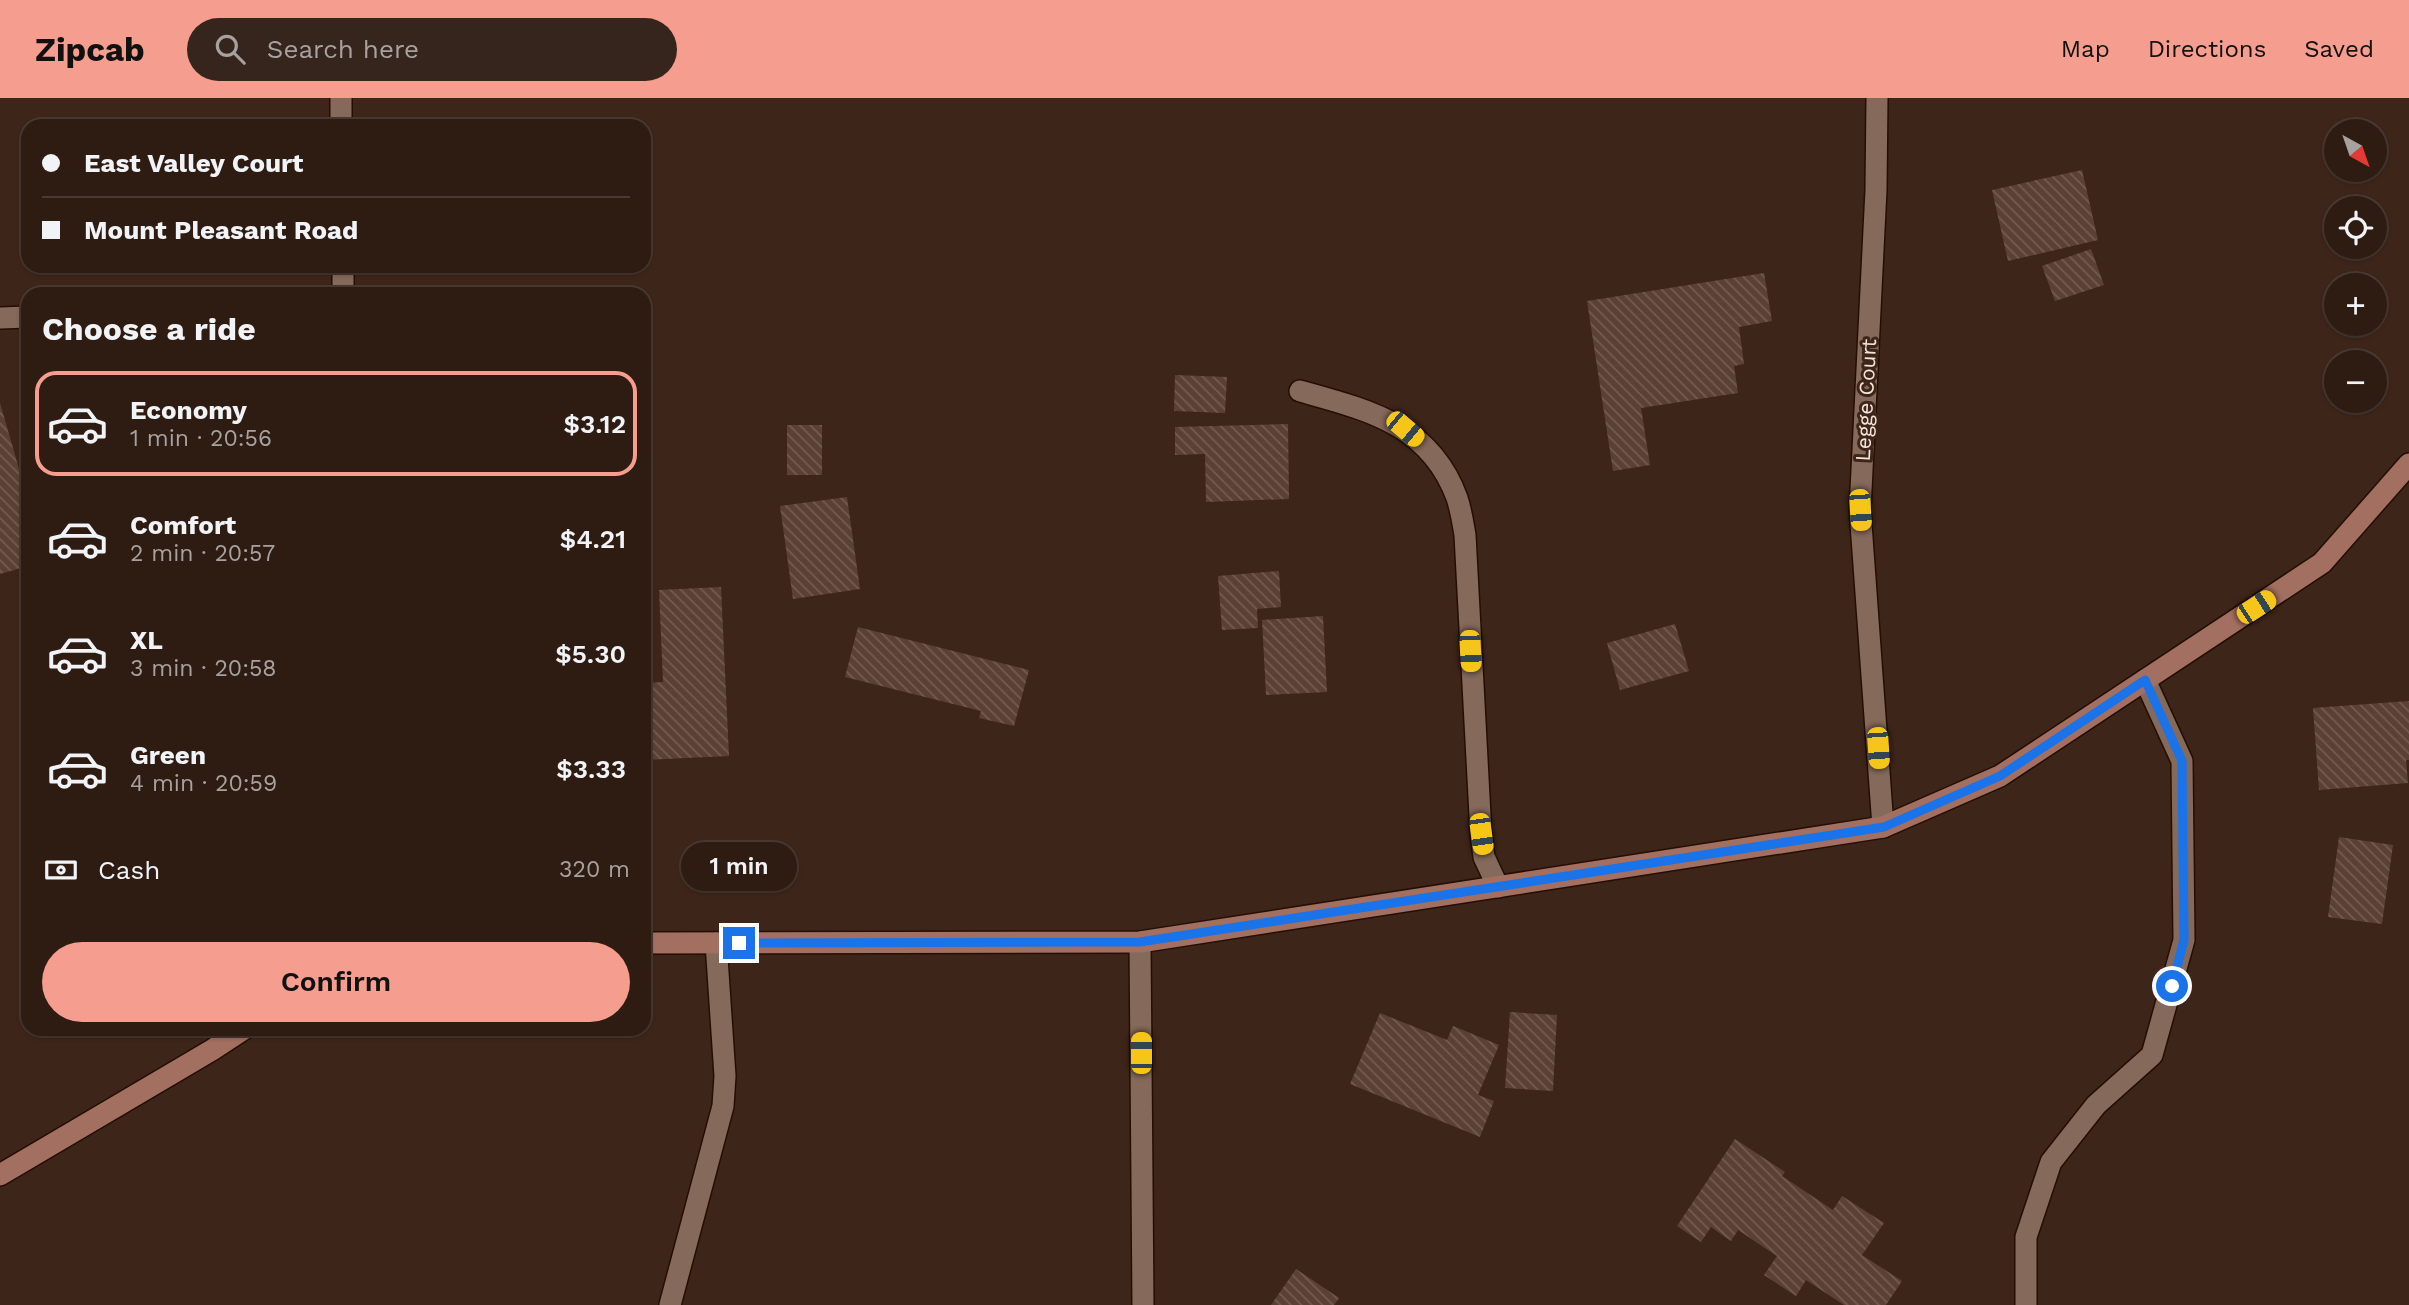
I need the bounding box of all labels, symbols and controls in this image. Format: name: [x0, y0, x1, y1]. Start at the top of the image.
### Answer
search box: [187, 18, 677, 81]
text: Zipcab: [35, 30, 145, 69]
icon: search: [211, 30, 249, 68]
text: Search here: [267, 34, 419, 64]
text: Map: [2061, 35, 2110, 63]
text: Directions: [2148, 35, 2266, 63]
text: Saved: [2304, 35, 2374, 63]
north arrow: [2324, 119, 2387, 182]
map controls: [2324, 119, 2387, 413]
text: East Valley Court: [84, 148, 303, 178]
button: locate: [2324, 196, 2387, 259]
text: Mount Pleasant Road: [84, 215, 358, 245]
button: +: [2324, 273, 2387, 336]
text: Choose a ride: [42, 310, 256, 348]
street label: Legge Court: [1850, 338, 1881, 462]
button: −: [2324, 350, 2387, 413]
icon: car: [46, 392, 109, 455]
text: Economy: [130, 395, 247, 425]
car: [1383, 407, 1428, 451]
text: $3.12: [564, 409, 626, 439]
text: 1 min · 20:56: [130, 425, 272, 452]
car: [1849, 488, 1872, 532]
icon: car: [46, 507, 109, 570]
text: Comfort: [130, 510, 236, 540]
text: $4.21: [560, 524, 626, 554]
text: 2 min · 20:57: [130, 540, 275, 567]
car: [2233, 587, 2280, 627]
icon: car: [46, 622, 109, 685]
text: XL: [130, 625, 163, 655]
car: [1459, 629, 1482, 673]
text: $5.30: [555, 639, 626, 669]
text: 3 min · 20:58: [130, 655, 277, 682]
car: [1867, 726, 1890, 770]
icon: car: [46, 737, 109, 800]
text: Green: [130, 740, 206, 770]
text: $3.33: [556, 754, 626, 784]
text: 4 min · 20:59: [130, 770, 277, 797]
car: [1468, 812, 1495, 856]
callout: 1 min: [681, 842, 797, 890]
icon: cash: [42, 851, 80, 889]
text: 1 min: [709, 853, 769, 880]
text: Cash: [98, 855, 160, 885]
text: 320 m: [559, 856, 630, 883]
route end: [723, 927, 755, 959]
button: Confirm: [42, 942, 630, 1022]
route start: [2156, 970, 2188, 1002]
car: [1131, 1032, 1152, 1074]

